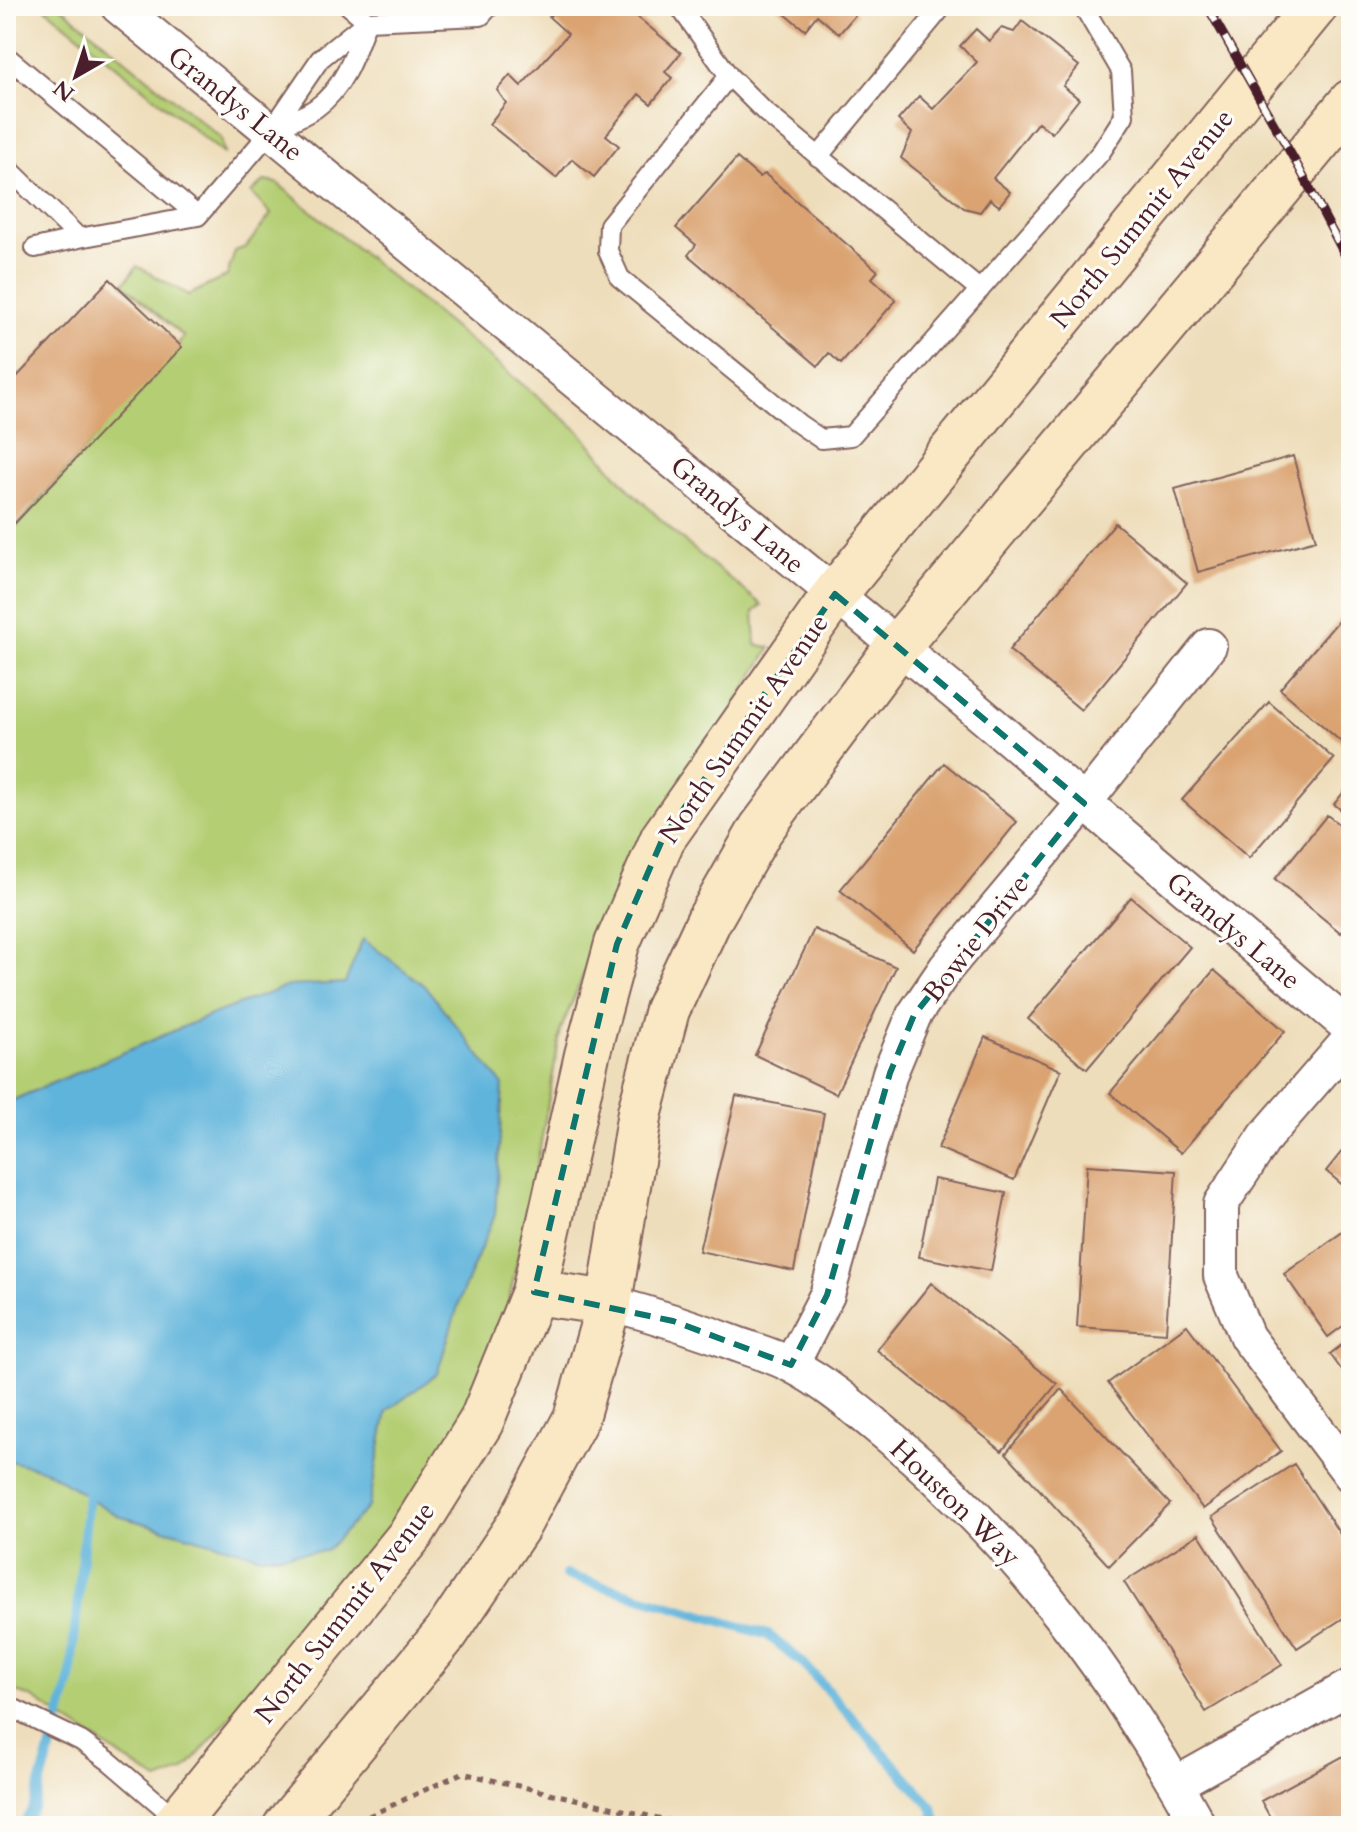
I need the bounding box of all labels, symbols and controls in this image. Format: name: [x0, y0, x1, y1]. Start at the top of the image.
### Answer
north arrow: [36, 36, 116, 116]
street label: Grandys Lane: [159, 37, 311, 170]
text: N: [47, 73, 81, 108]
street label: North Summit Avenue: [1041, 101, 1242, 337]
street label: Grandys Lane: [662, 447, 813, 582]
street label: North Summit Avenue: [650, 606, 838, 851]
street label: Grandys Lane: [1158, 863, 1309, 998]
street label: Bowie Drive: [914, 867, 1038, 1010]
street label: Houston Way: [881, 1431, 1029, 1575]
street label: North Summit Avenue: [246, 1493, 444, 1732]

